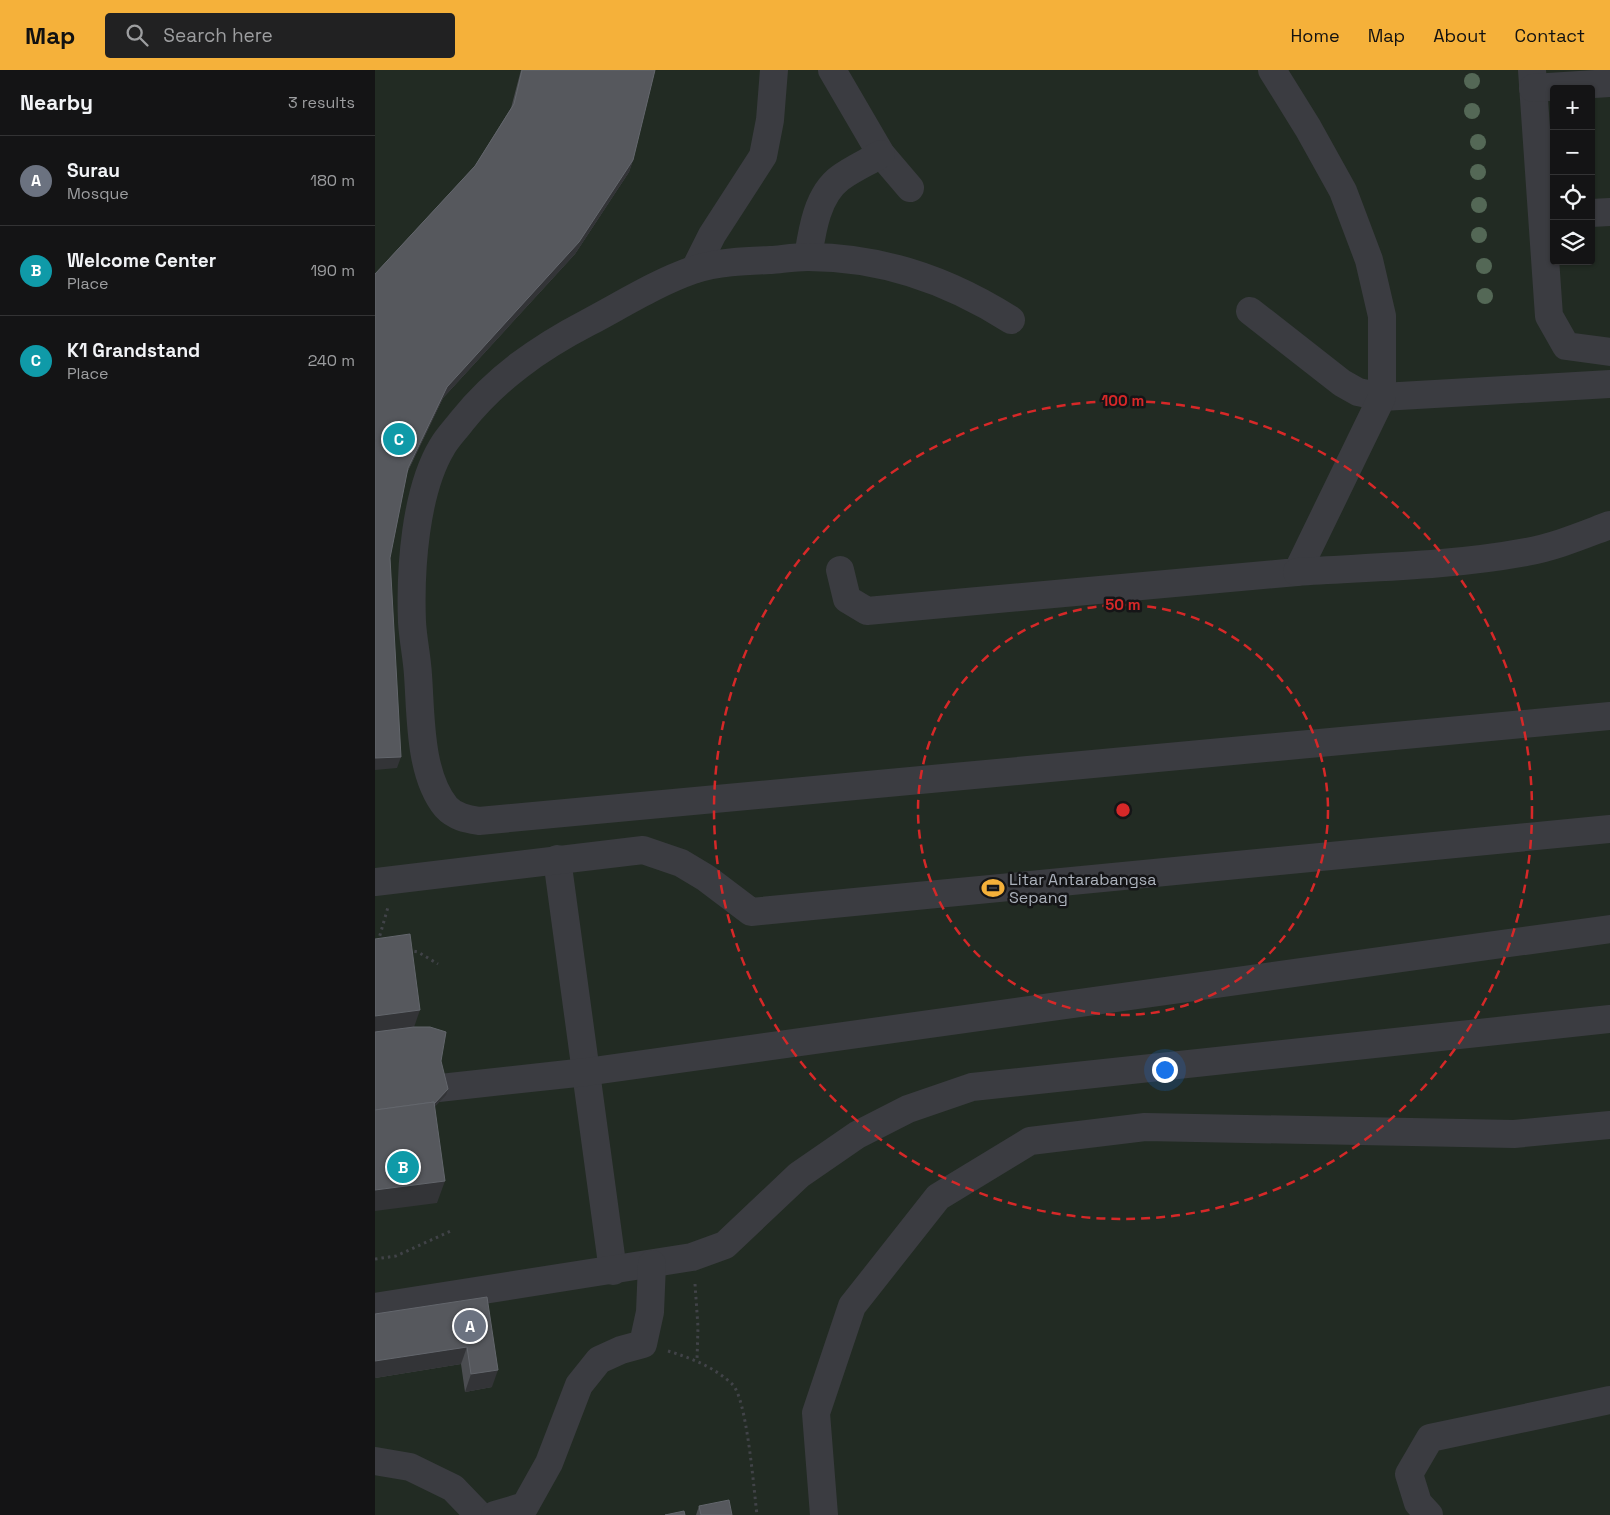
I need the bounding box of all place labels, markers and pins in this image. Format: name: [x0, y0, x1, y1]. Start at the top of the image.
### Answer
pin: C: [383, 420, 415, 458]
centre of rings: [1114, 801, 1132, 819]
place label: Litar Antarabangsa Sepang: [1009, 869, 1156, 908]
sports icon: Litar Antarabangsa Sepang: [980, 875, 1006, 901]
pin: B: [387, 1148, 419, 1186]
pin: A: [454, 1307, 486, 1345]

